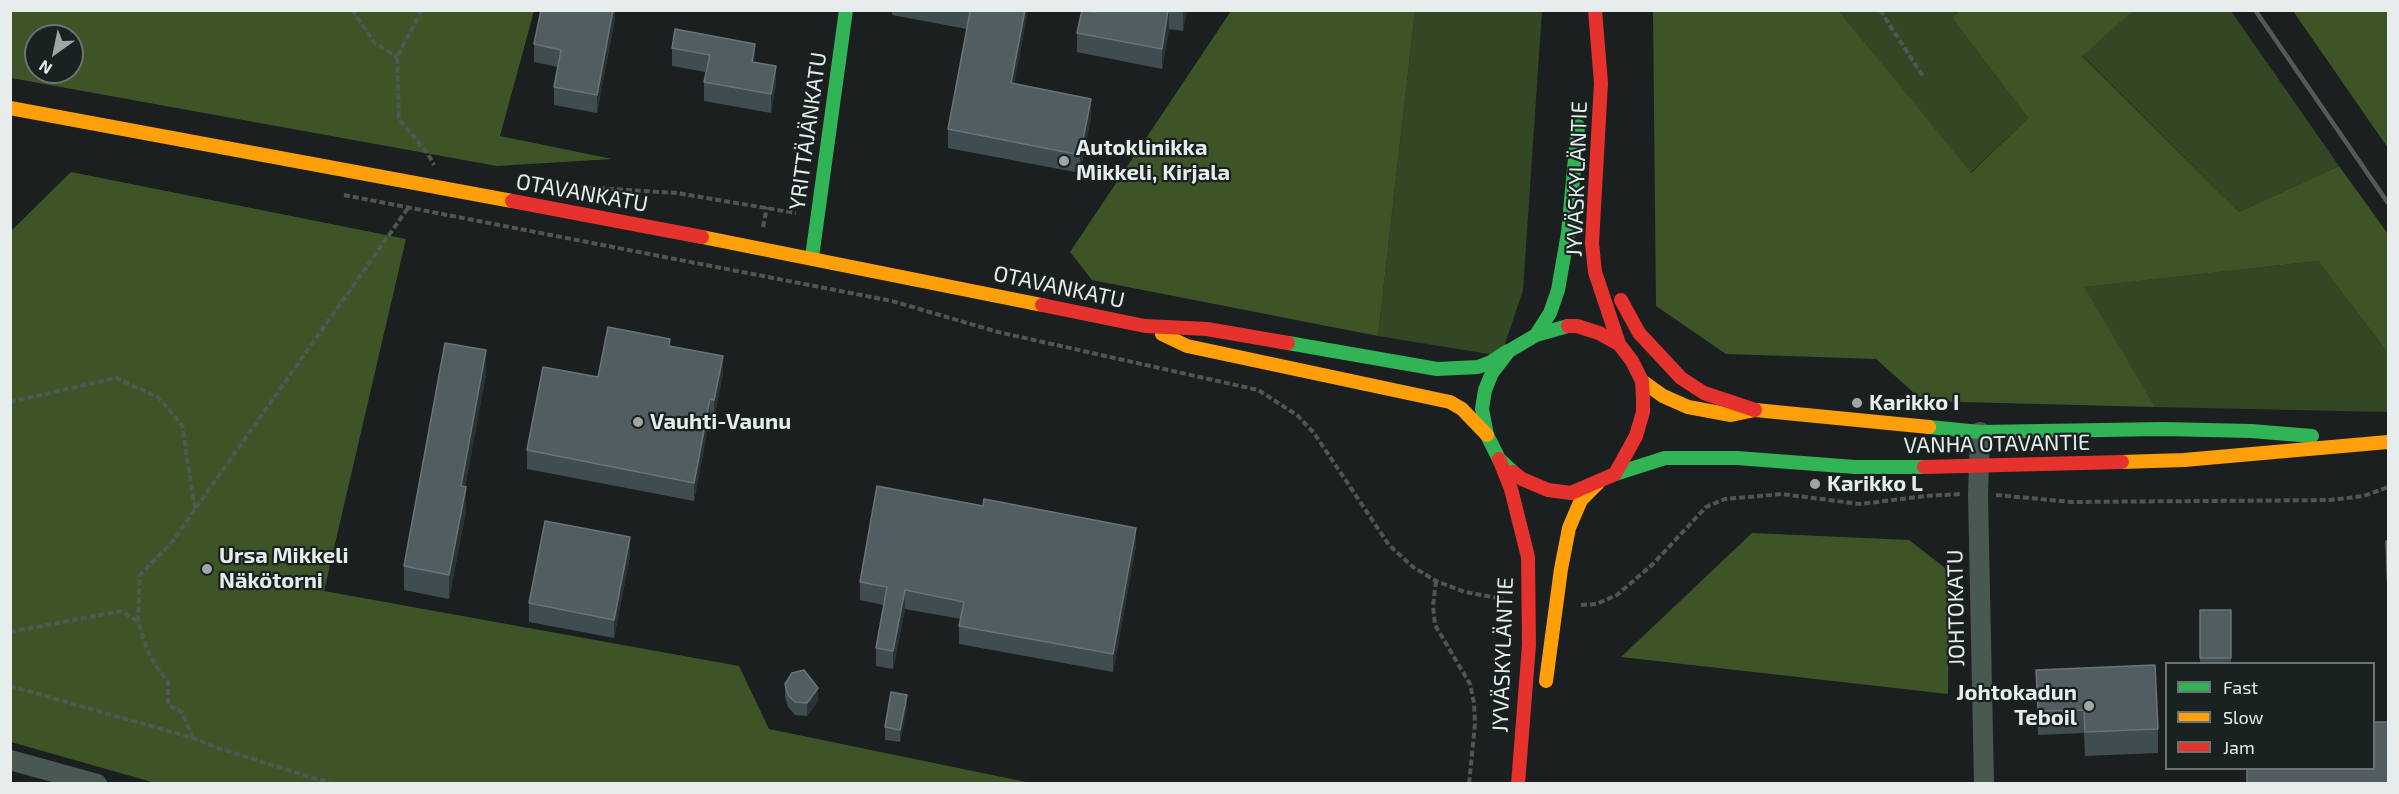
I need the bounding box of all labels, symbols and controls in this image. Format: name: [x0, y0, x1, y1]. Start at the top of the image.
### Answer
north arrow: [24, 24, 84, 84]
street label: YRITTÄJÄNKATU: [784, 50, 832, 212]
text: N: [35, 57, 55, 79]
street label: JYVÄSKYLÄNTIE: [1561, 101, 1593, 257]
place label: Autoklinikka Mikkeli, Kirjala: [1076, 135, 1230, 186]
marker: Autoklinikka Mikkeli, Kirjala: [1057, 154, 1071, 168]
street label: OTAVANKATU: [514, 168, 650, 218]
street label: OTAVANKATU: [991, 260, 1127, 314]
place label: Karikko I: [1869, 390, 1959, 416]
marker: Karikko I: [1850, 396, 1864, 410]
place label: Vauhti-Vaunu: [650, 409, 791, 435]
marker: Vauhti-Vaunu: [631, 415, 645, 429]
street label: VANHA OTAVANTIE: [1903, 429, 2091, 459]
place label: Karikko L: [1827, 471, 1923, 497]
marker: Karikko L: [1808, 477, 1822, 491]
place label: Ursa Mikkeli Näkötorni: [219, 543, 349, 594]
street label: JOHTOKATU: [1942, 549, 1970, 667]
marker: Ursa Mikkeli Näkötorni: [200, 562, 214, 576]
street label: JYVÄSKYLÄNTIE: [1487, 577, 1519, 733]
legend: [2165, 662, 2375, 770]
text: Fast: [2223, 676, 2258, 698]
place label: Johtokadun Teboil: [1956, 680, 2077, 732]
marker: Johtokadun Teboil: [2082, 699, 2096, 713]
text: Slow: [2223, 706, 2263, 728]
text: Jam: [2223, 736, 2255, 758]

